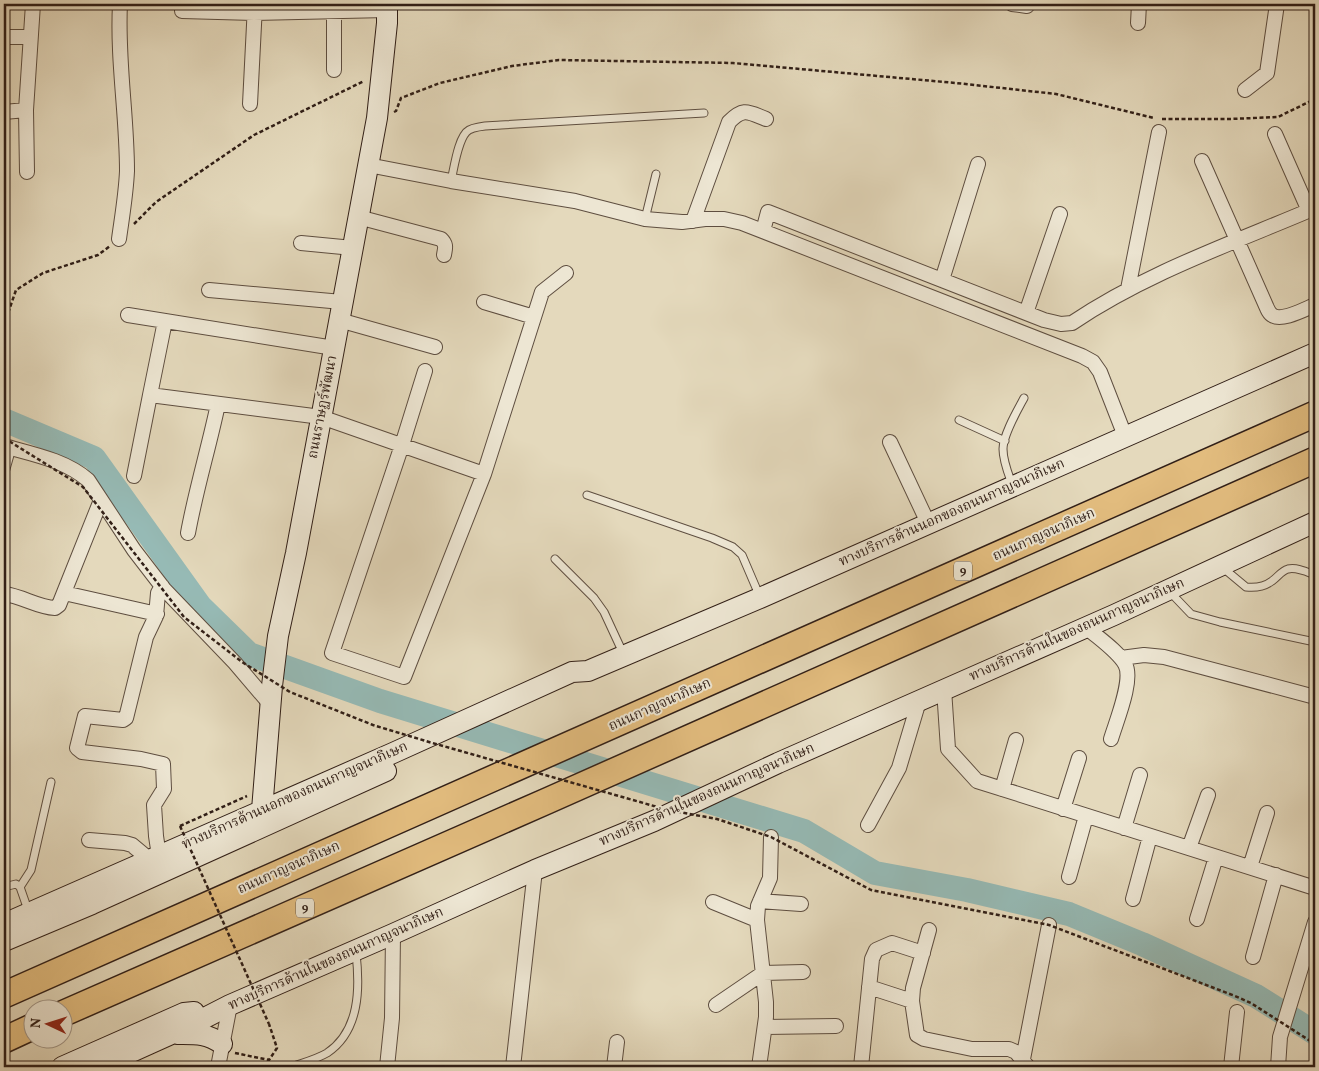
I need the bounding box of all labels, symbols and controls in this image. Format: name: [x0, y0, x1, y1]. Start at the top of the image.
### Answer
street label: ถนนราษฏร์พัฒนา: [303, 353, 342, 460]
street label: ทางบริการด้านนอกของถนนกาญจนาภิเษก: [836, 455, 1068, 571]
street label: ถนนกาญจนาภิเษก: [990, 505, 1098, 565]
road number: 9: [954, 562, 972, 580]
street label: ทางบริการด้านในของถนนกาญจนาภิเษก: [966, 572, 1188, 686]
street label: ถนนกาญจนาภิเษก: [606, 674, 714, 736]
street label: ทางบริการด้านนอกของถนนกาญจนาภิเษก: [179, 737, 411, 855]
street label: ทางบริการด้านในของถนนกาญจนาภิเษก: [596, 737, 818, 851]
street label: ถนนกาญจนาภิเษก: [235, 837, 343, 899]
road number: 9: [296, 898, 314, 918]
street label: ทางบริการด้านในของถนนกาญจนาภิเษก: [225, 901, 447, 1015]
north arrow: [22, 998, 72, 1048]
text: N: [27, 1017, 46, 1029]

